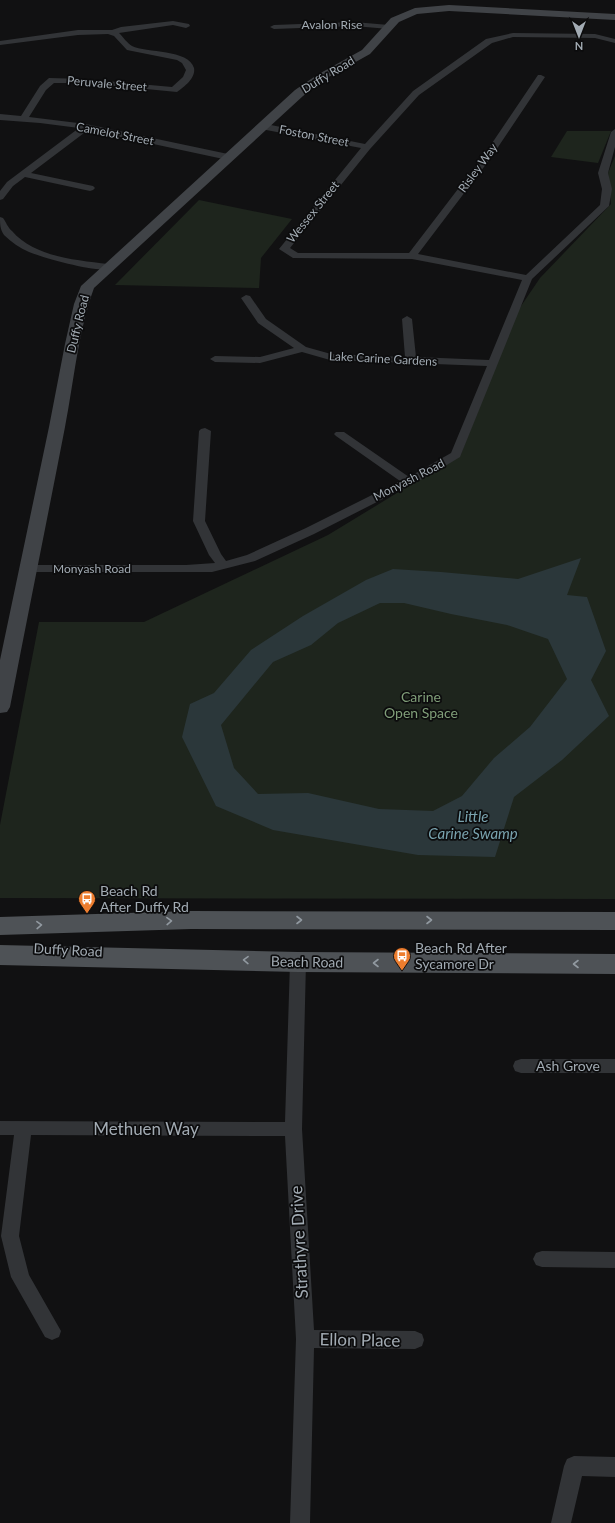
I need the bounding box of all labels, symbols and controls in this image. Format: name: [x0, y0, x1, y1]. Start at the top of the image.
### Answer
north arrow: [559, 16, 599, 56]
street label: Avalon Rise: [302, 17, 362, 32]
text: N: [575, 40, 583, 53]
street label: Duffy Road: [298, 53, 357, 96]
street label: Peruvale Street: [66, 73, 148, 95]
street label: Camelot Street: [75, 119, 156, 149]
street label: Foston Street: [278, 121, 351, 150]
street label: Risley Way: [455, 140, 501, 195]
street label: Wessex Street: [283, 177, 343, 246]
street label: Duffy Road: [63, 293, 92, 354]
street label: Lake Carine Gardens: [329, 348, 438, 369]
street label: Monyash Road: [371, 455, 447, 504]
street label: Monyash Road: [53, 561, 131, 576]
park label: Carine Open Space: [384, 688, 458, 721]
water label: Little Carine Swamp: [428, 807, 518, 842]
place label: Beach Rd After Duffy Rd: [100, 882, 189, 915]
bus stop icon: Beach Rd After Duffy Rd: [77, 889, 97, 914]
one-way arrow: [166, 916, 172, 925]
one-way arrow: [296, 916, 302, 924]
one-way arrow: [426, 916, 432, 924]
one-way arrow: [36, 920, 42, 929]
street label: Duffy Road: [33, 939, 103, 960]
place label: Beach Rd After Sycamore Dr: [415, 939, 507, 972]
bus stop icon: Beach Rd After Sycamore Dr: [392, 946, 412, 971]
street label: Beach Road: [271, 952, 343, 971]
one-way arrow: [243, 956, 249, 965]
one-way arrow: [373, 958, 379, 967]
one-way arrow: [573, 960, 579, 968]
street label: Ash Grove: [536, 1057, 600, 1074]
street label: Methuen Way: [93, 1118, 199, 1139]
street label: Strathyre Drive: [285, 1185, 312, 1299]
street label: Ellon Place: [319, 1328, 401, 1351]

